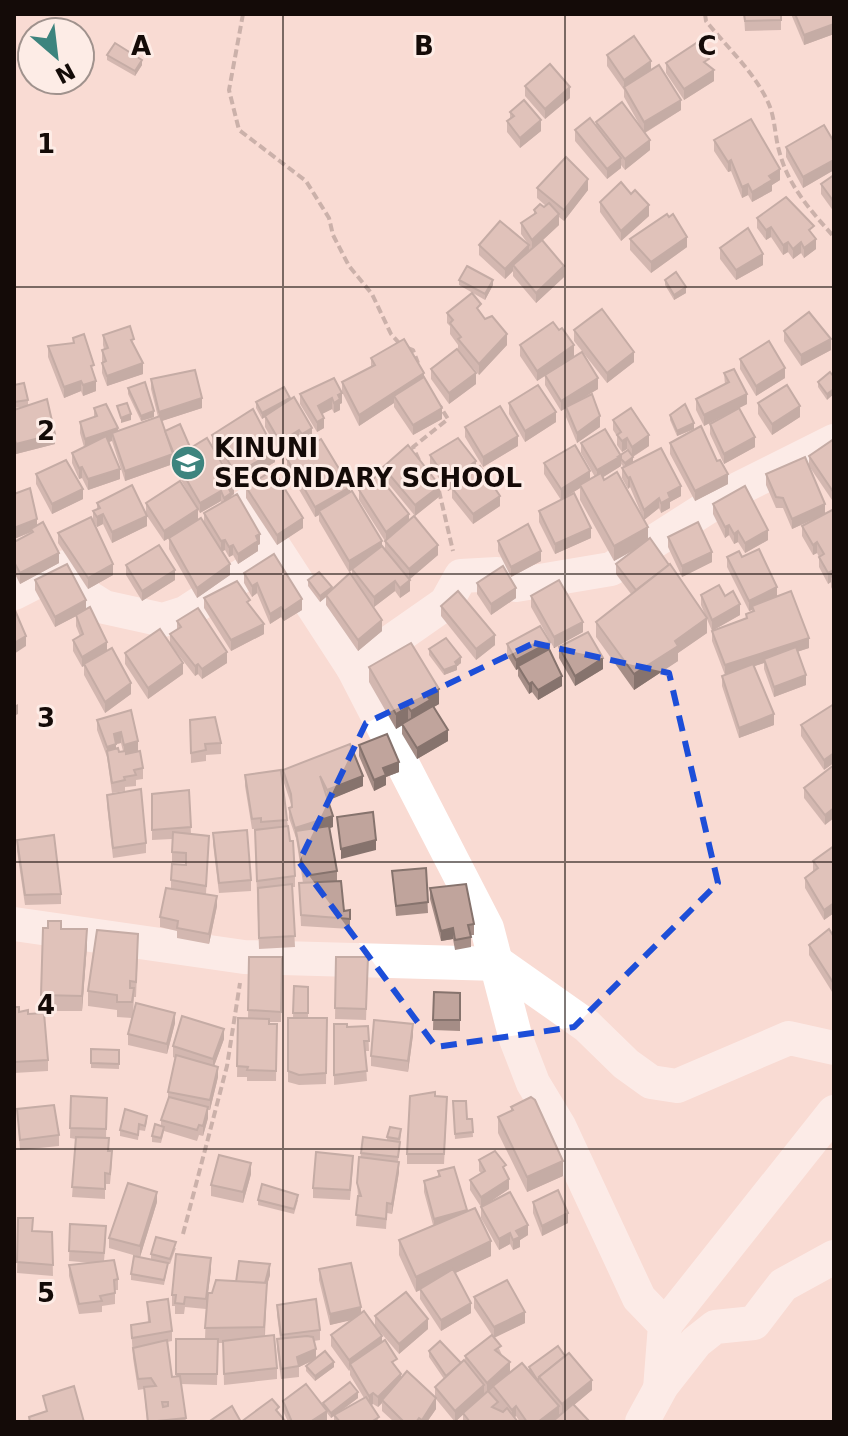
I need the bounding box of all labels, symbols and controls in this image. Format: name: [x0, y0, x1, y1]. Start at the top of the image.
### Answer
north arrow: [16, 16, 96, 96]
text: A: [131, 31, 151, 61]
text: B: [414, 31, 434, 61]
text: C: [697, 31, 717, 61]
text: N: [51, 58, 79, 89]
text: 1: [37, 129, 55, 159]
text: 2: [37, 416, 55, 446]
place label: KINUNI SECONDARY SCHOOL: [214, 433, 522, 493]
school or university icon: KINUNI SECONDARY SCHOOL: [169, 444, 207, 482]
text: 3: [37, 703, 55, 733]
text: 4: [37, 990, 55, 1020]
text: 5: [37, 1278, 55, 1308]

